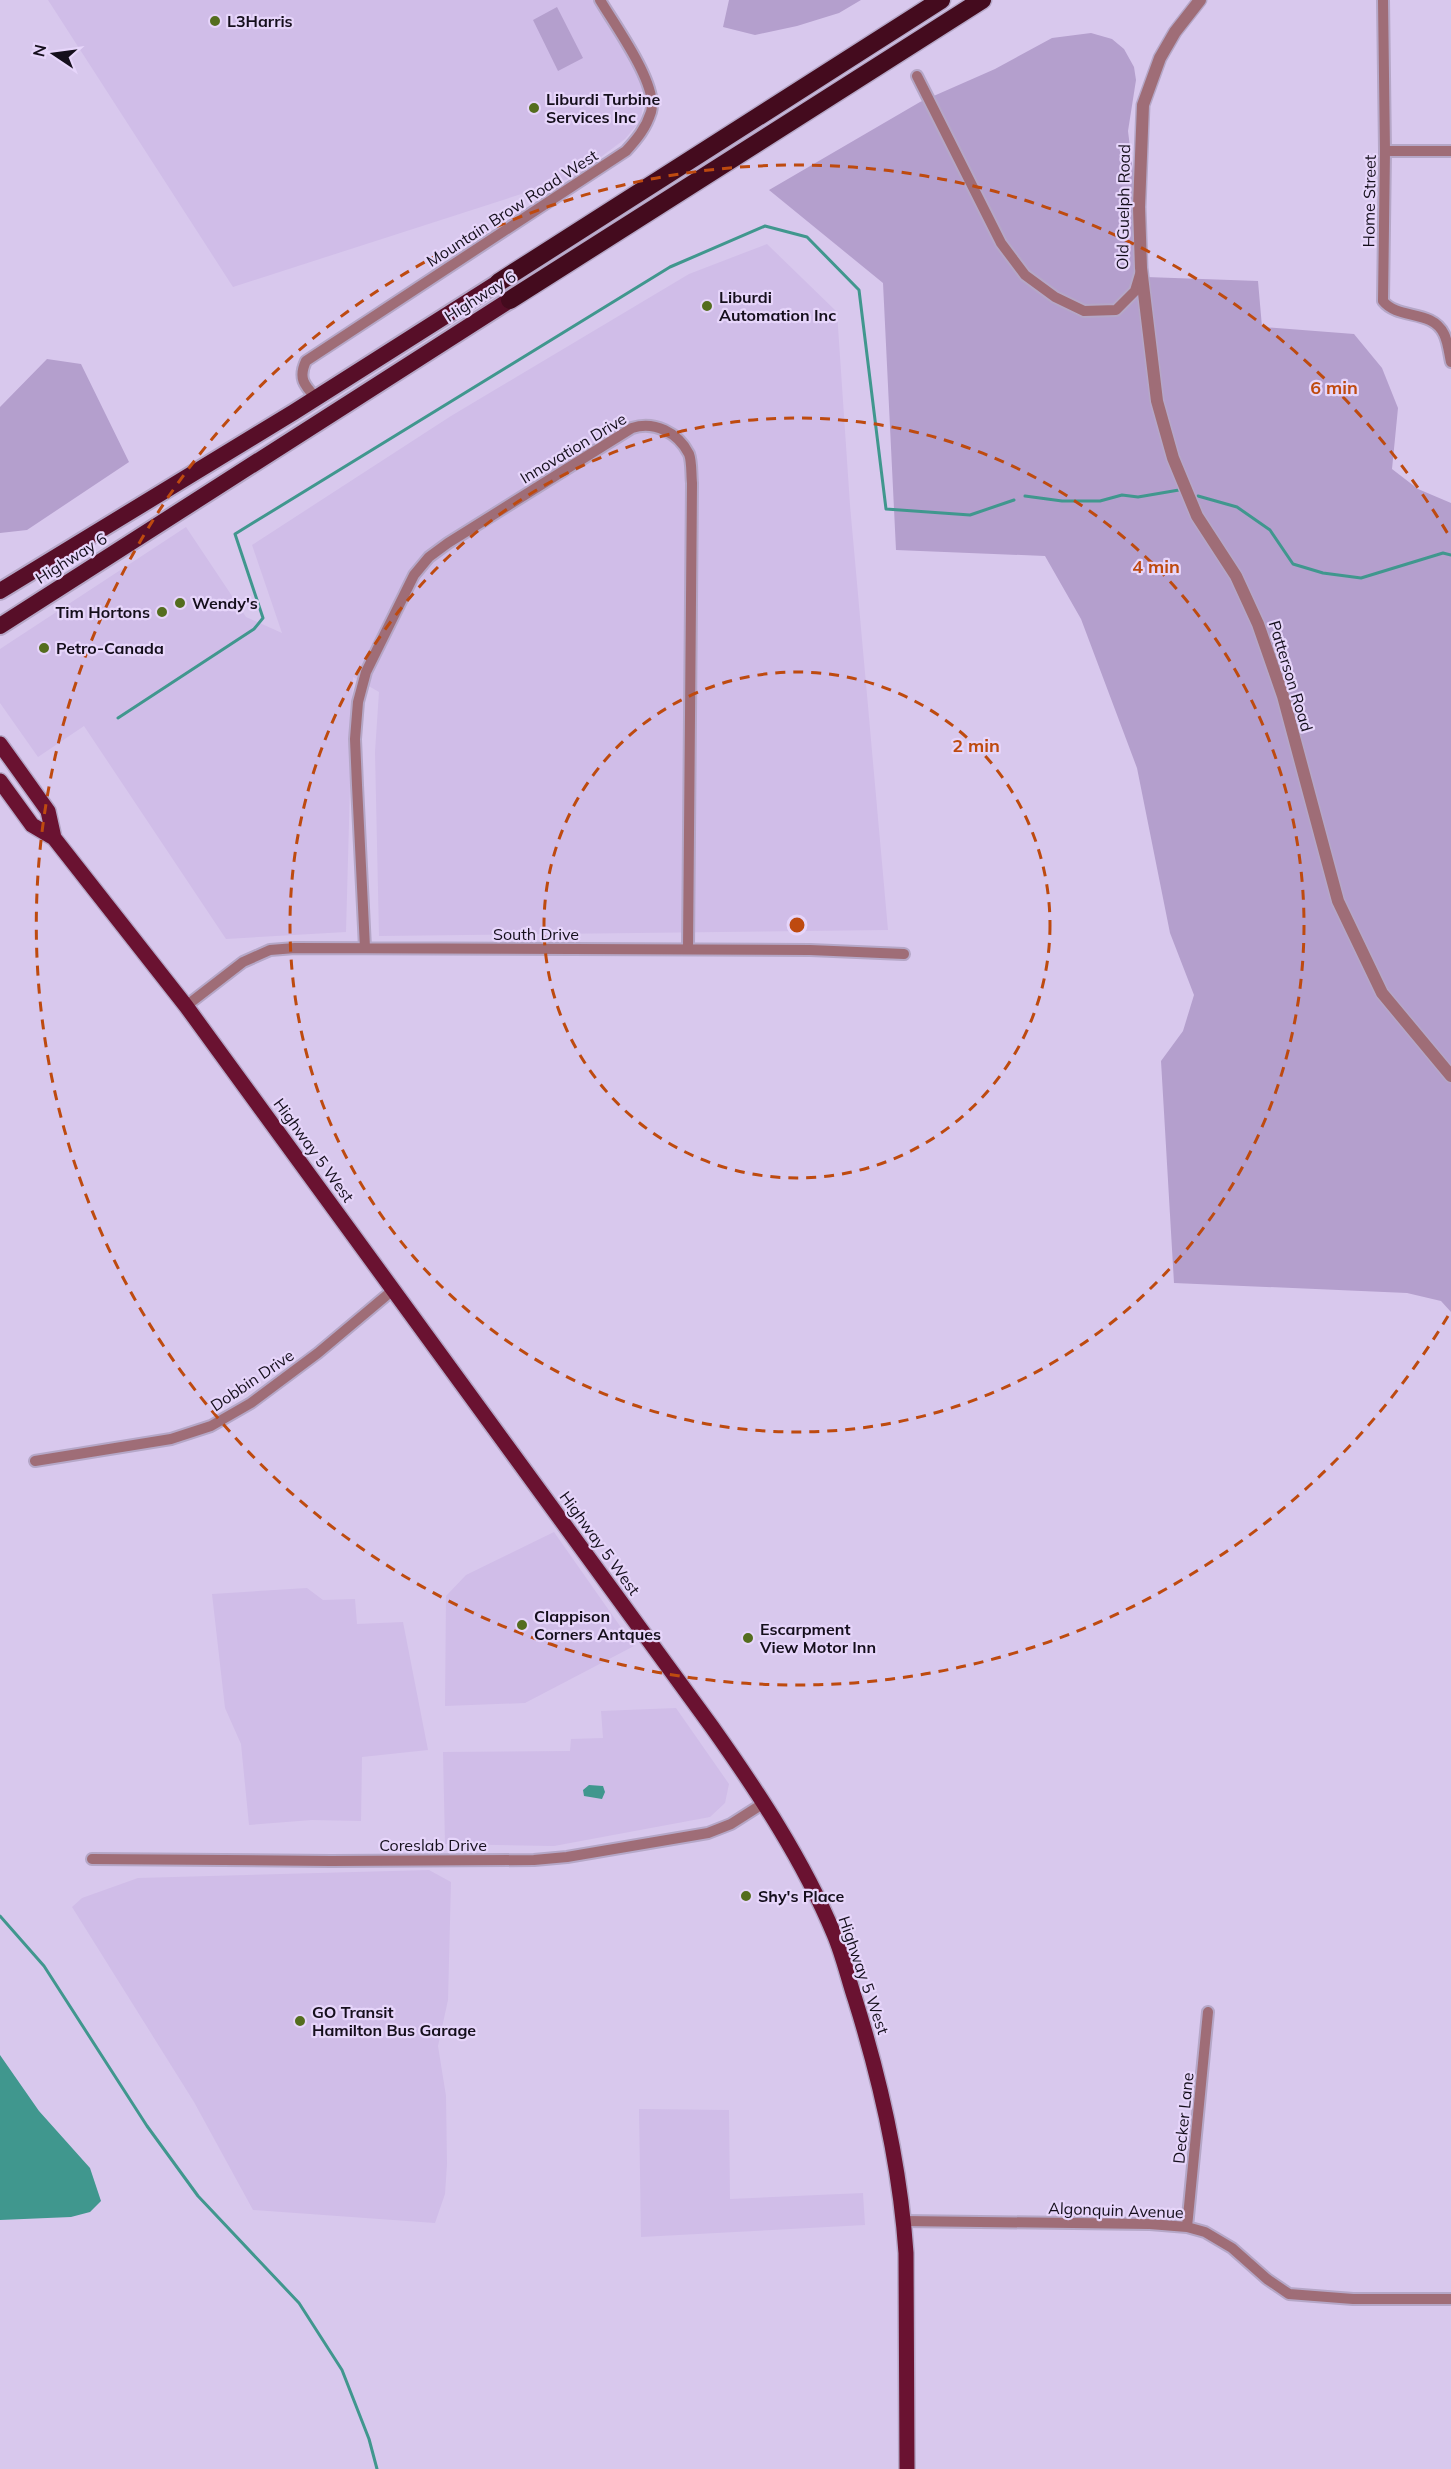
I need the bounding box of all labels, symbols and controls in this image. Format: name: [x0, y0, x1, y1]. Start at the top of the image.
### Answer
place label: L3Harris: [227, 11, 293, 31]
marker: L3Harris: [208, 14, 222, 28]
north arrow: [24, 24, 84, 84]
text: N: [28, 42, 50, 59]
place label: Liburdi Turbine Services Inc: [546, 89, 661, 127]
marker: Liburdi Turbine Services Inc: [527, 101, 541, 115]
street label: Old Guelph Road: [1112, 144, 1134, 270]
street label: Mountain Brow Road West: [423, 145, 602, 271]
street label: Home Street: [1358, 154, 1380, 247]
street label: Highway 6: [441, 266, 519, 326]
place label: Liburdi Automation Inc: [719, 287, 836, 325]
marker: Liburdi Automation Inc: [700, 299, 714, 313]
text: 6 min: [1310, 376, 1358, 399]
street label: Innovation Drive: [516, 408, 630, 488]
street label: Highway 6: [32, 528, 110, 588]
text: 4 min: [1132, 555, 1180, 578]
place label: Wendy's: [192, 593, 258, 613]
marker: Wendy's: [173, 596, 187, 610]
place label: Tim Hortons: [55, 602, 150, 622]
marker: Tim Hortons: [155, 605, 169, 619]
street label: Patterson Road: [1265, 618, 1317, 734]
place label: Petro-Canada: [56, 638, 164, 658]
marker: Petro-Canada: [37, 641, 51, 655]
text: 2 min: [952, 734, 1000, 757]
centre of rings: [787, 915, 807, 935]
street label: South Drive: [493, 924, 579, 944]
street label: Highway 5 West: [270, 1094, 359, 1206]
street label: Dobbin Drive: [206, 1345, 298, 1415]
street label: Highway 5 West: [556, 1487, 645, 1599]
place label: Clappison Corners Antques: [534, 1606, 661, 1644]
marker: Clappison Corners Antques: [515, 1618, 529, 1632]
place label: Escarpment View Motor Inn: [759, 1619, 876, 1657]
marker: Escarpment View Motor Inn: [741, 1631, 755, 1645]
street label: Coreslab Drive: [379, 1835, 487, 1855]
place label: Shy's Place: [758, 1886, 845, 1906]
marker: Shy's Place: [739, 1889, 753, 1903]
street label: Highway 5 West: [834, 1913, 894, 2037]
place label: GO Transit Hamilton Bus Garage: [312, 2002, 476, 2040]
marker: GO Transit Hamilton Bus Garage: [293, 2014, 307, 2028]
street label: Decker Lane: [1168, 2071, 1198, 2165]
street label: Algonquin Avenue: [1048, 2198, 1184, 2222]

